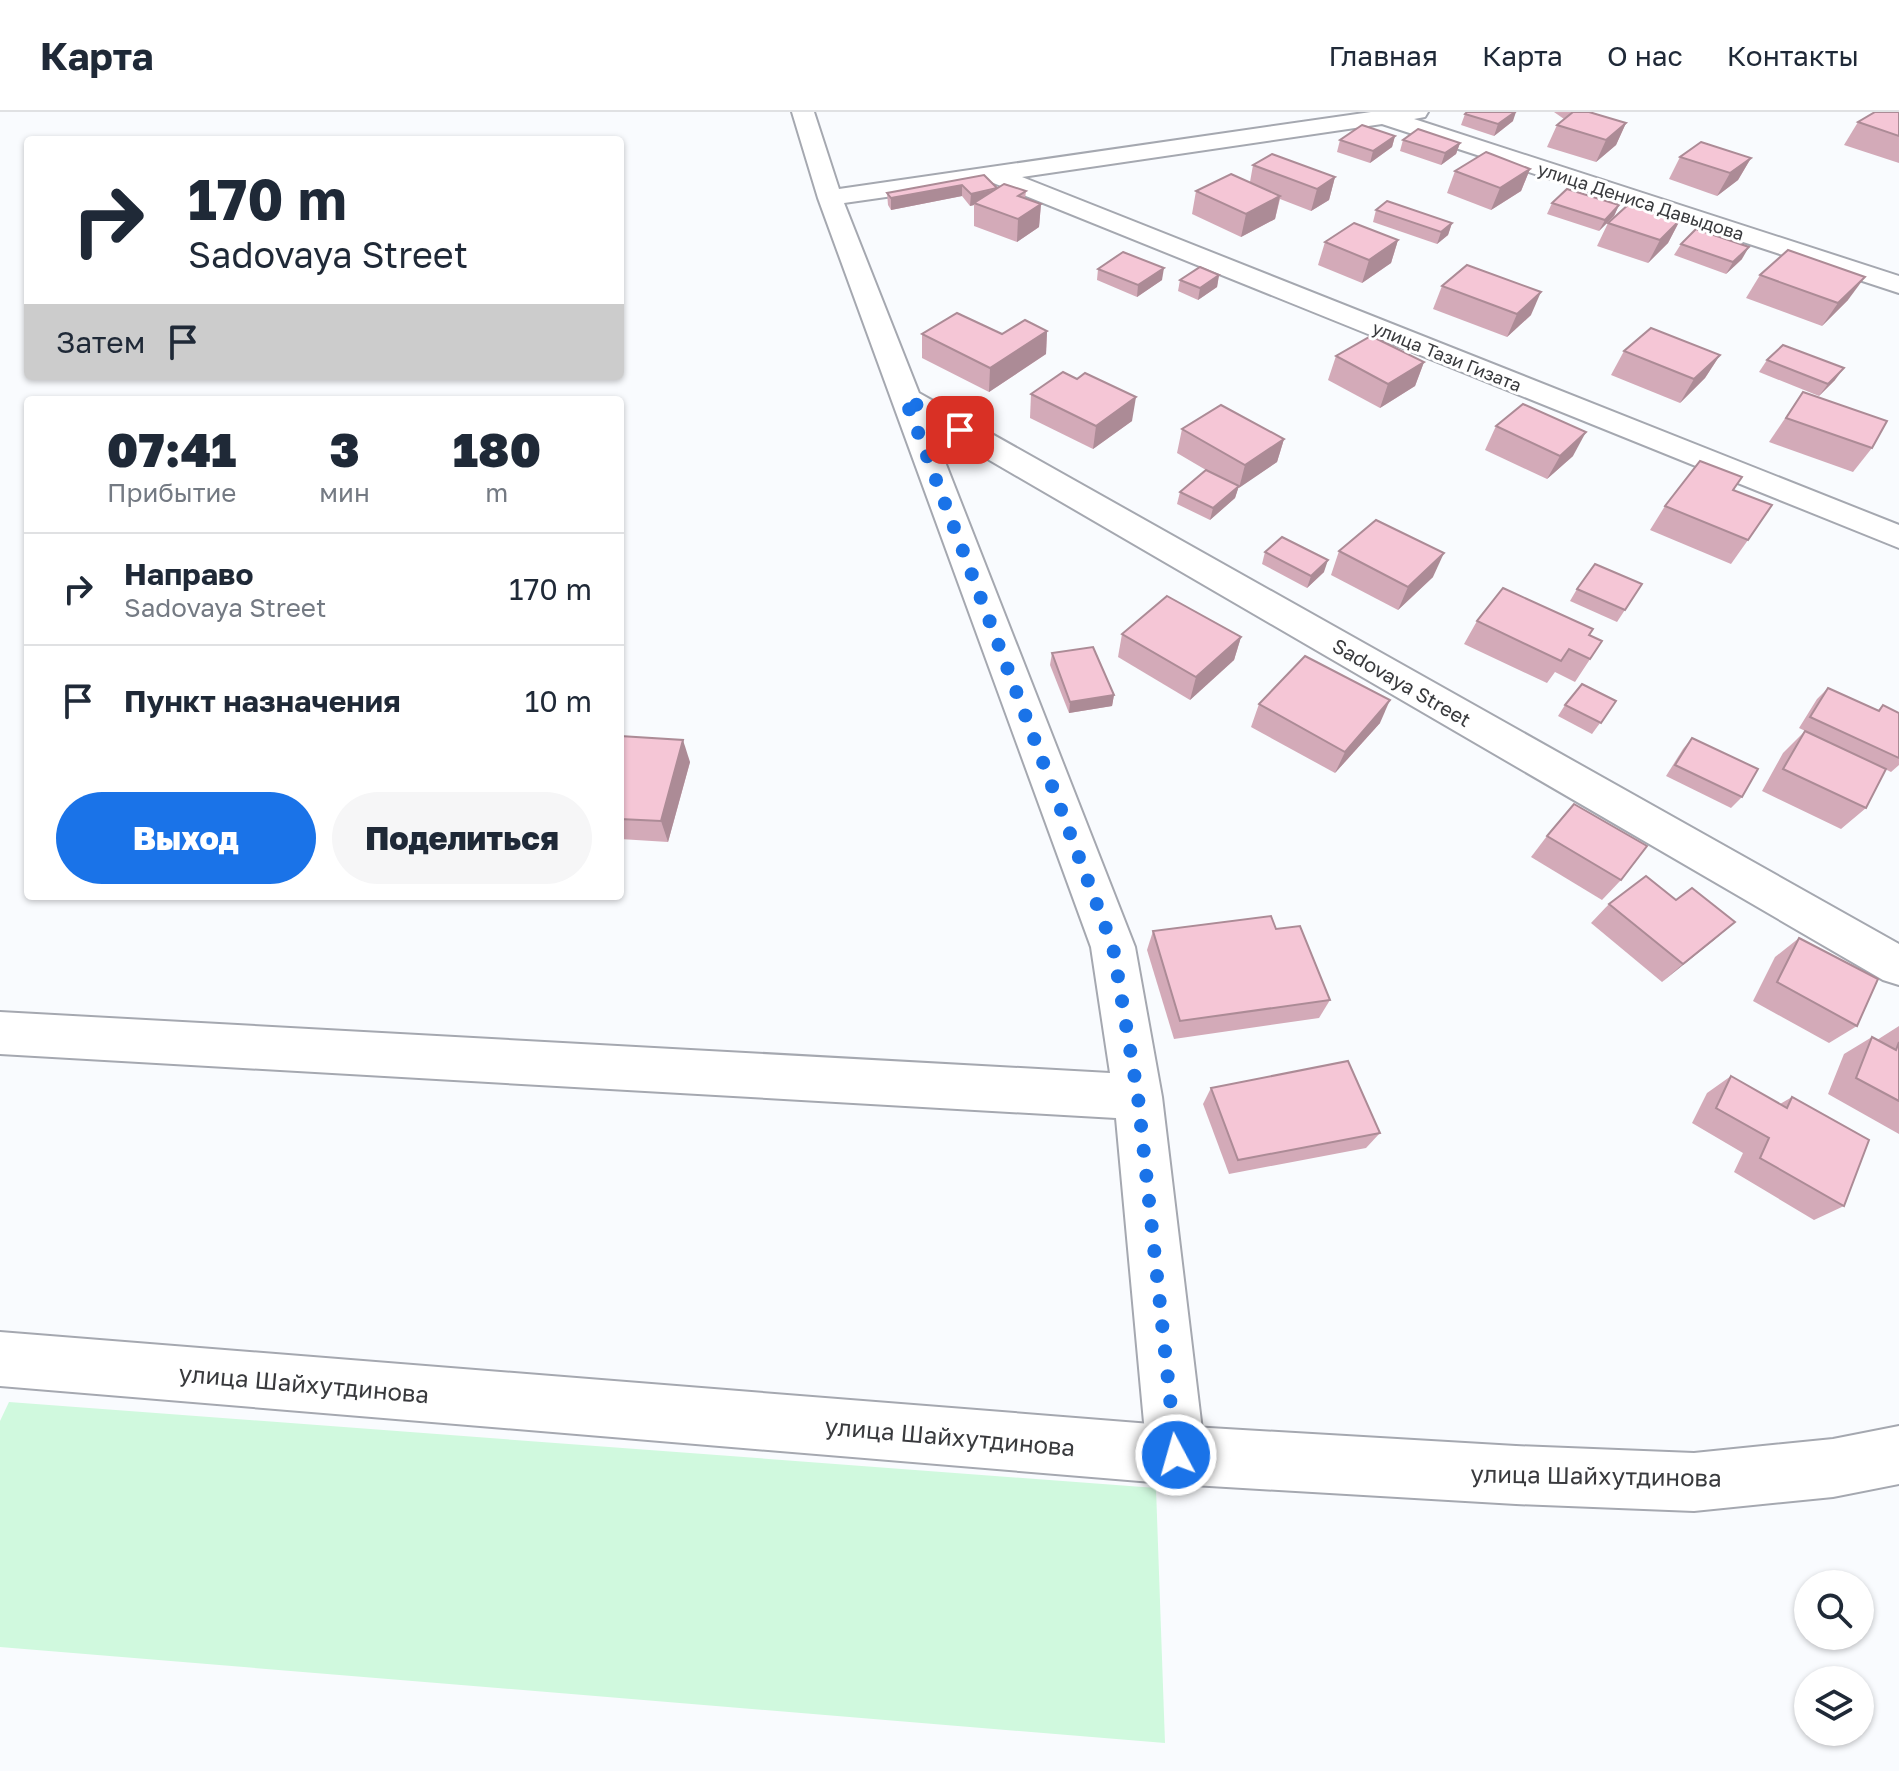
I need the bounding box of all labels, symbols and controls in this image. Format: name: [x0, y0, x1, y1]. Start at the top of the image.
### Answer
text: Карта: [40, 33, 153, 78]
text: Главная: [1328, 39, 1438, 72]
text: Карта: [1482, 39, 1563, 72]
text: О нас: [1607, 39, 1683, 72]
text: Контакты: [1727, 39, 1859, 72]
street label: улица Дениса Давыдова: [1535, 157, 1747, 245]
text: 170 m: [188, 165, 347, 232]
icon: right: [56, 168, 160, 272]
text: Sadovaya Street: [188, 233, 468, 276]
street label: улица Тази Гизата: [1369, 316, 1525, 396]
icon: arrive: [161, 320, 205, 364]
text: Затем: [56, 324, 145, 360]
pin: [926, 396, 994, 464]
icon: arrive: [938, 408, 982, 452]
text: 07:41: [107, 420, 236, 478]
text: 3: [329, 420, 360, 478]
text: 180: [453, 420, 541, 478]
text: Прибытие: [107, 477, 236, 508]
text: мин: [319, 477, 370, 508]
text: m: [485, 477, 508, 508]
text: Направо: [124, 556, 253, 592]
icon: right: [56, 567, 100, 611]
text: 170 m: [509, 571, 592, 607]
text: Sadovaya Street: [124, 592, 326, 623]
street label: Sadovaya Street: [1329, 633, 1475, 731]
icon: arrive: [56, 679, 100, 723]
text: Пункт назначения: [124, 683, 401, 719]
text: 10 m: [525, 683, 592, 719]
button: Выход: [56, 792, 316, 884]
button: Поделиться: [332, 792, 592, 884]
street label: улица Шайхутдинова: [178, 1358, 430, 1408]
street label: улица Шайхутдинова: [824, 1411, 1076, 1461]
position arrow: [1134, 1413, 1218, 1497]
street label: улица Шайхутдинова: [1470, 1458, 1722, 1492]
map controls: [1794, 1570, 1874, 1746]
button: search: [1794, 1570, 1874, 1650]
button: layers: [1794, 1666, 1874, 1746]

